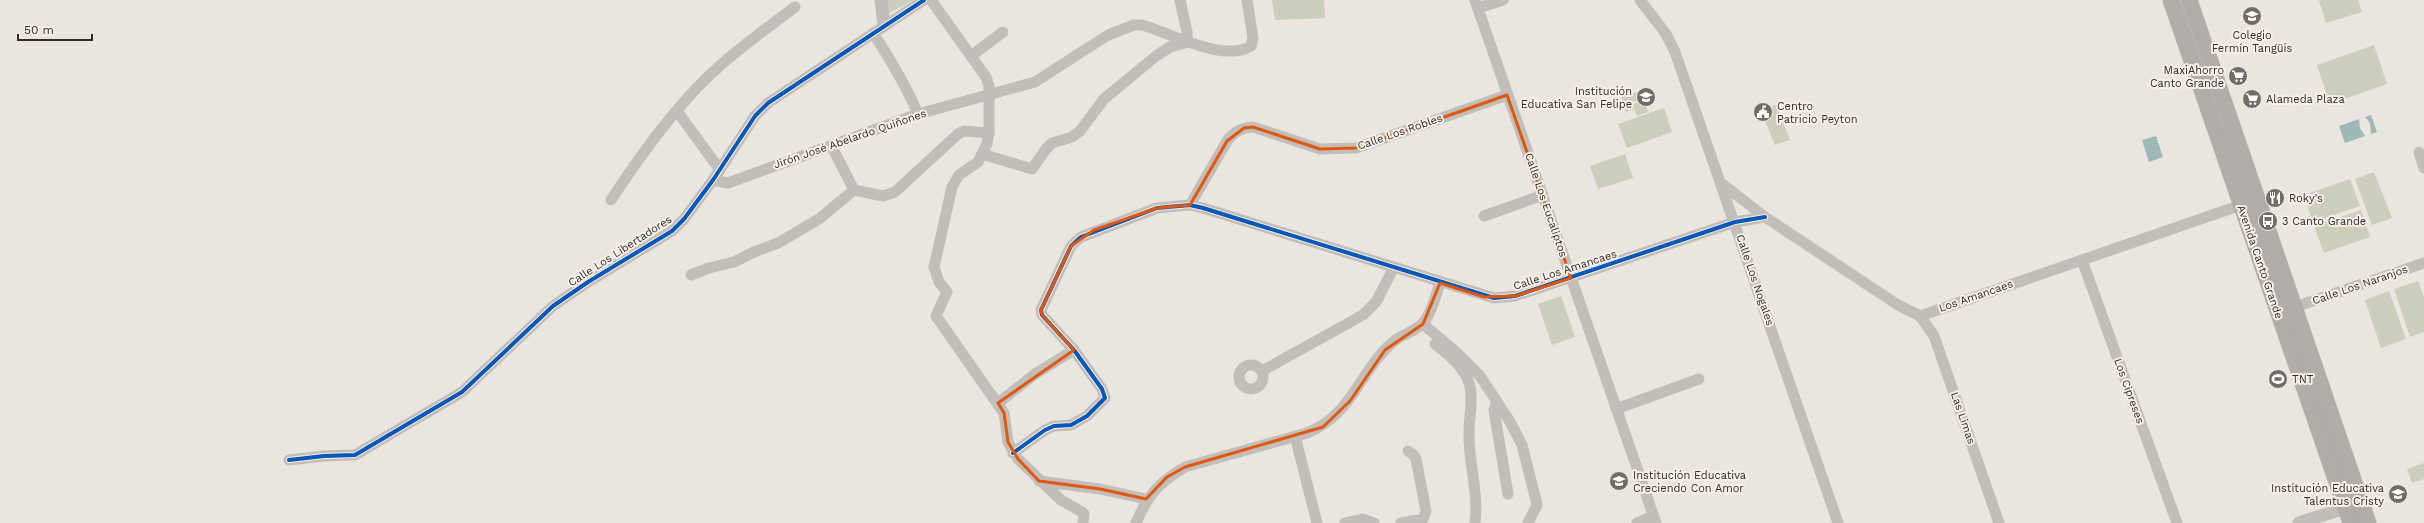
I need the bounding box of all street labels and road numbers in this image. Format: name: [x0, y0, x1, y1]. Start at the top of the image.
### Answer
street label: Jirón José Abelardo Quiñones: [772, 107, 928, 171]
street label: Calle Los Robles: [1356, 111, 1445, 153]
street label: Calle Los Eucaliptos: [1522, 151, 1570, 259]
street label: Avenida Canto Grande: [2234, 203, 2286, 321]
street label: Calle Los Libertadores: [566, 213, 674, 289]
street label: Calle Los Nogales: [1733, 233, 1777, 327]
street label: Calle Los Amancaes: [1512, 247, 1619, 293]
street label: Calle Los Naranjos: [2311, 262, 2410, 307]
street label: Los Amancaes: [1937, 277, 2015, 315]
street label: Los Cipreses: [2111, 357, 2147, 426]
street label: Las Limas: [1948, 390, 1978, 446]

